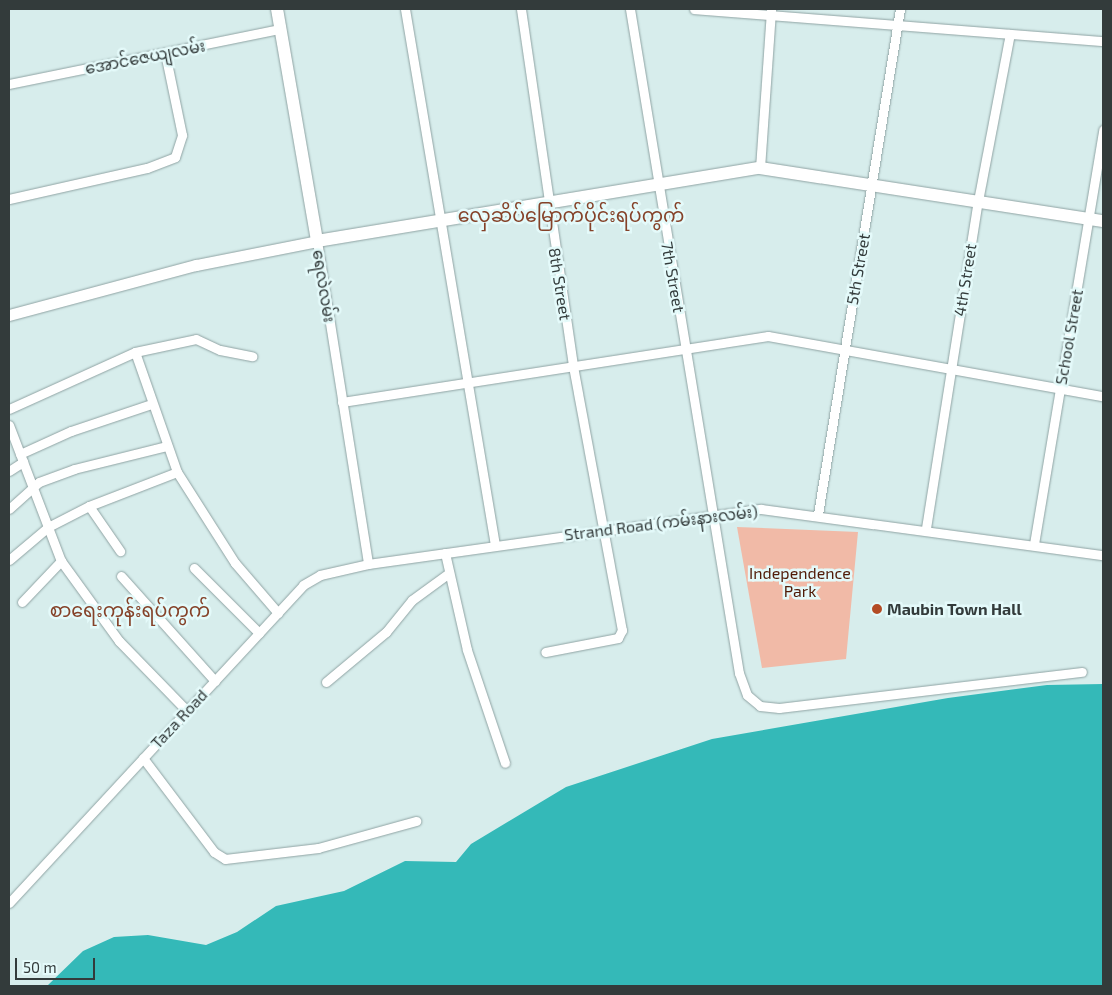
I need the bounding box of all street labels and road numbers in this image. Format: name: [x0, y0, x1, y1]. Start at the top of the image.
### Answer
street label: အောင်ဇေယျလမ်း: [83, 36, 207, 78]
street label: 5th Street: [842, 232, 874, 306]
street label: 7th Street: [657, 240, 689, 314]
street label: 4th Street: [950, 242, 980, 318]
street label: 8th Street: [545, 246, 575, 322]
street label: ရေလဲလမ်း: [309, 248, 339, 324]
street label: School Street: [1051, 288, 1087, 386]
street label: Strand Road (ကမ်းနားလမ်း): [563, 502, 759, 544]
street label: Taza Road: [147, 685, 211, 753]

